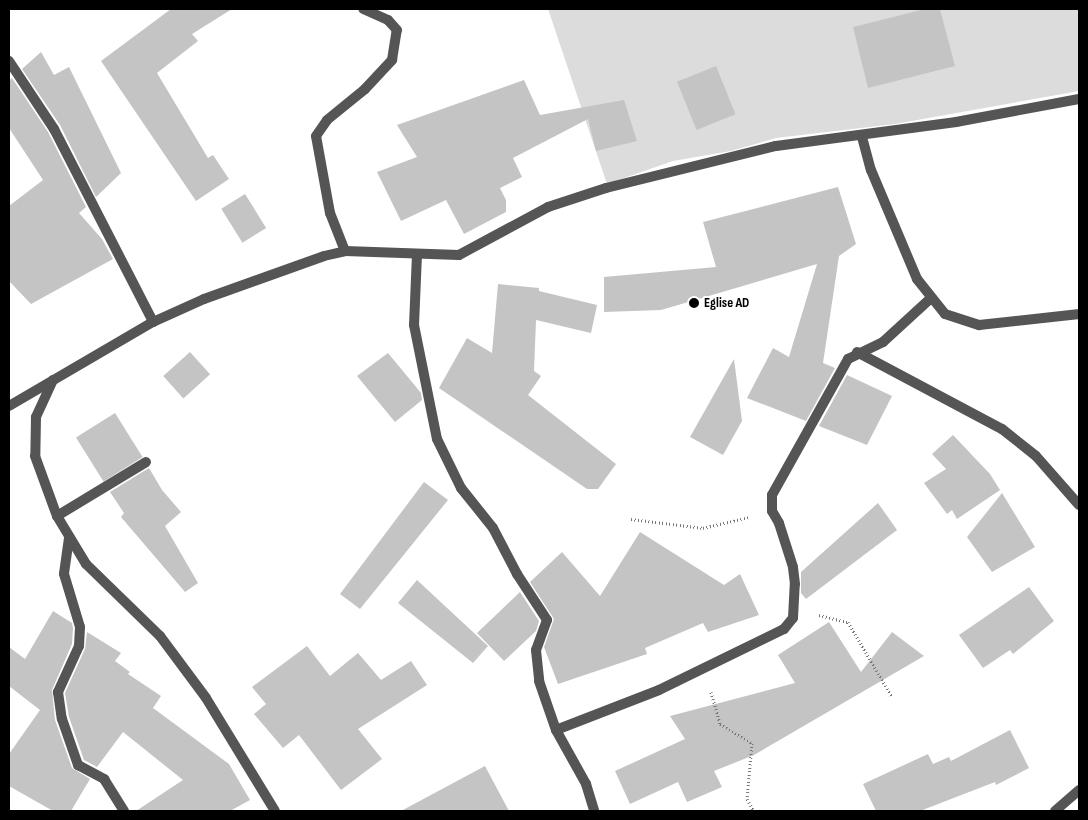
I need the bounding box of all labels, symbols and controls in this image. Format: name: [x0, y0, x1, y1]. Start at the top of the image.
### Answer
place label: Eglise AD: [704, 295, 749, 311]
marker: Eglise AD: [688, 297, 700, 309]

